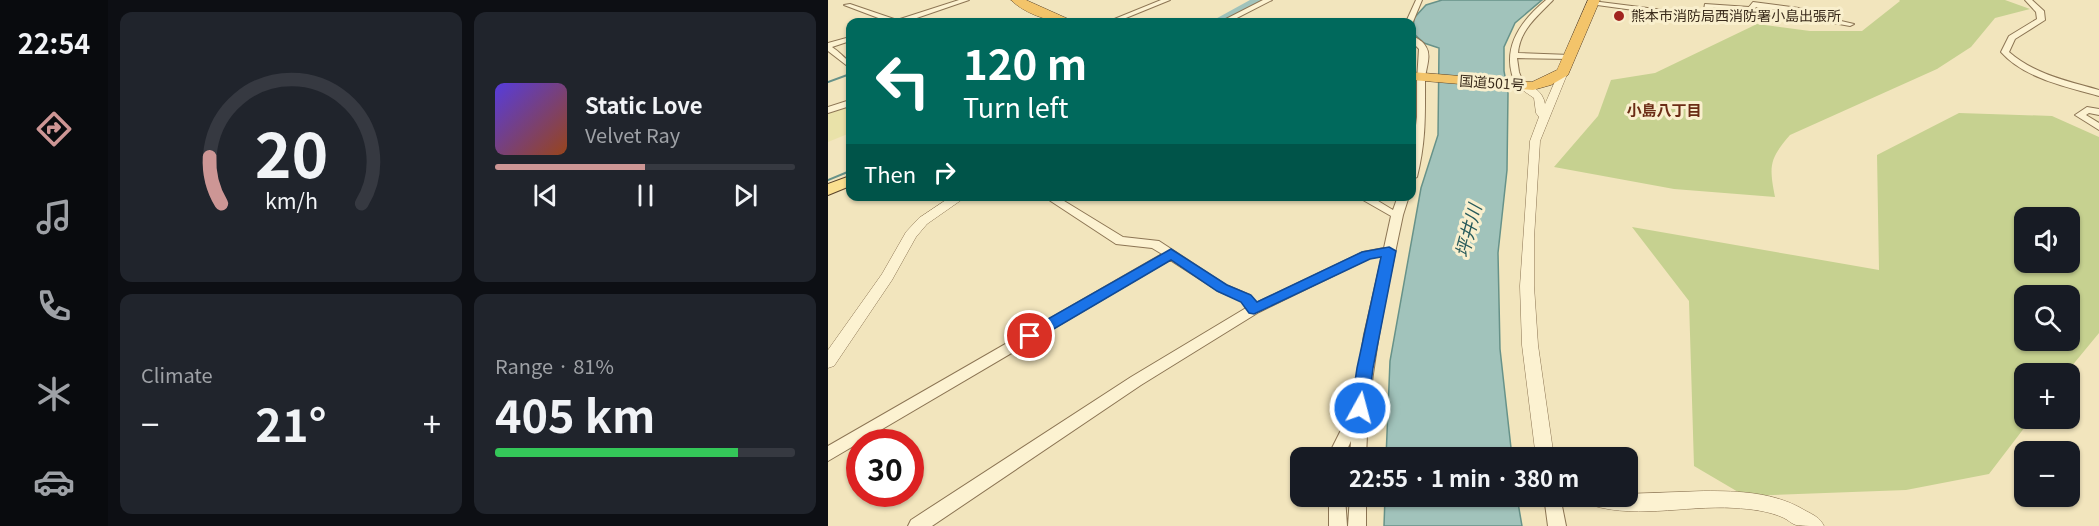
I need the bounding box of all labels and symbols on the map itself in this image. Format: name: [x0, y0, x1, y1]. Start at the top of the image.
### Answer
place label: 熊本市消防局西消防署小島出張所: [1631, 5, 1841, 25]
marker: 熊本市消防局西消防署小島出張所: [1612, 9, 1626, 23]
street label: 国道501号: [1459, 70, 1525, 94]
district label: 小島八丁目: [1626, 99, 1702, 120]
water label: 坪井川: [1448, 199, 1487, 260]
pin: [1004, 310, 1055, 361]
position arrow: [1328, 376, 1392, 440]
speed limit sign: 30: [846, 429, 924, 507]

